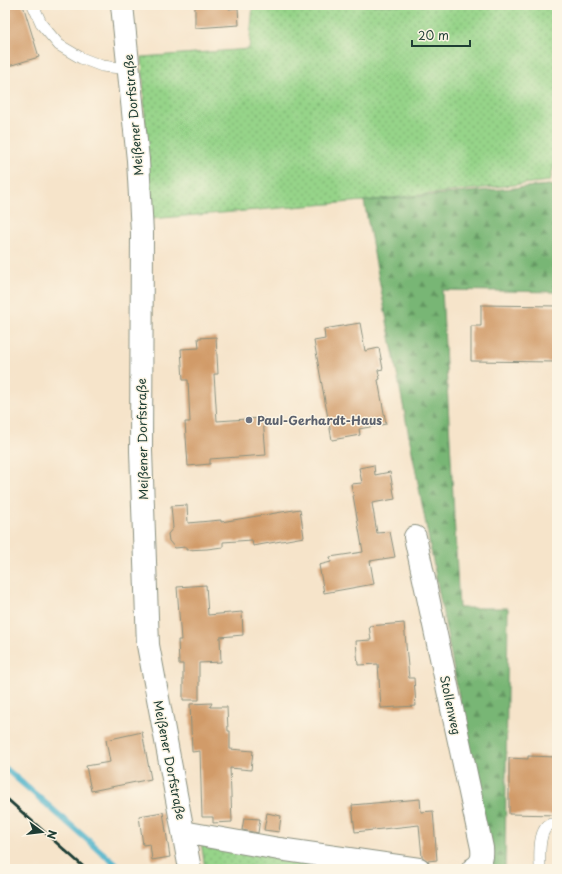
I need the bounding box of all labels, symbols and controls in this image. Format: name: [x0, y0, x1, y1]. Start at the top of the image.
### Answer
scale bar: [412, 22, 470, 48]
text: 20 m: [418, 26, 449, 44]
street label: Meißener Dorfstraße: [119, 54, 147, 176]
street label: Meißener Dorfstraße: [132, 378, 152, 500]
place label: Paul-Gerhardt-Haus: [257, 411, 382, 429]
marker: Paul-Gerhardt-Haus: [244, 415, 254, 425]
street label: Stollenweg: [436, 673, 466, 737]
street label: Meißener Dorfstraße: [150, 699, 190, 821]
north arrow: [22, 812, 62, 852]
text: N: [43, 828, 61, 841]

